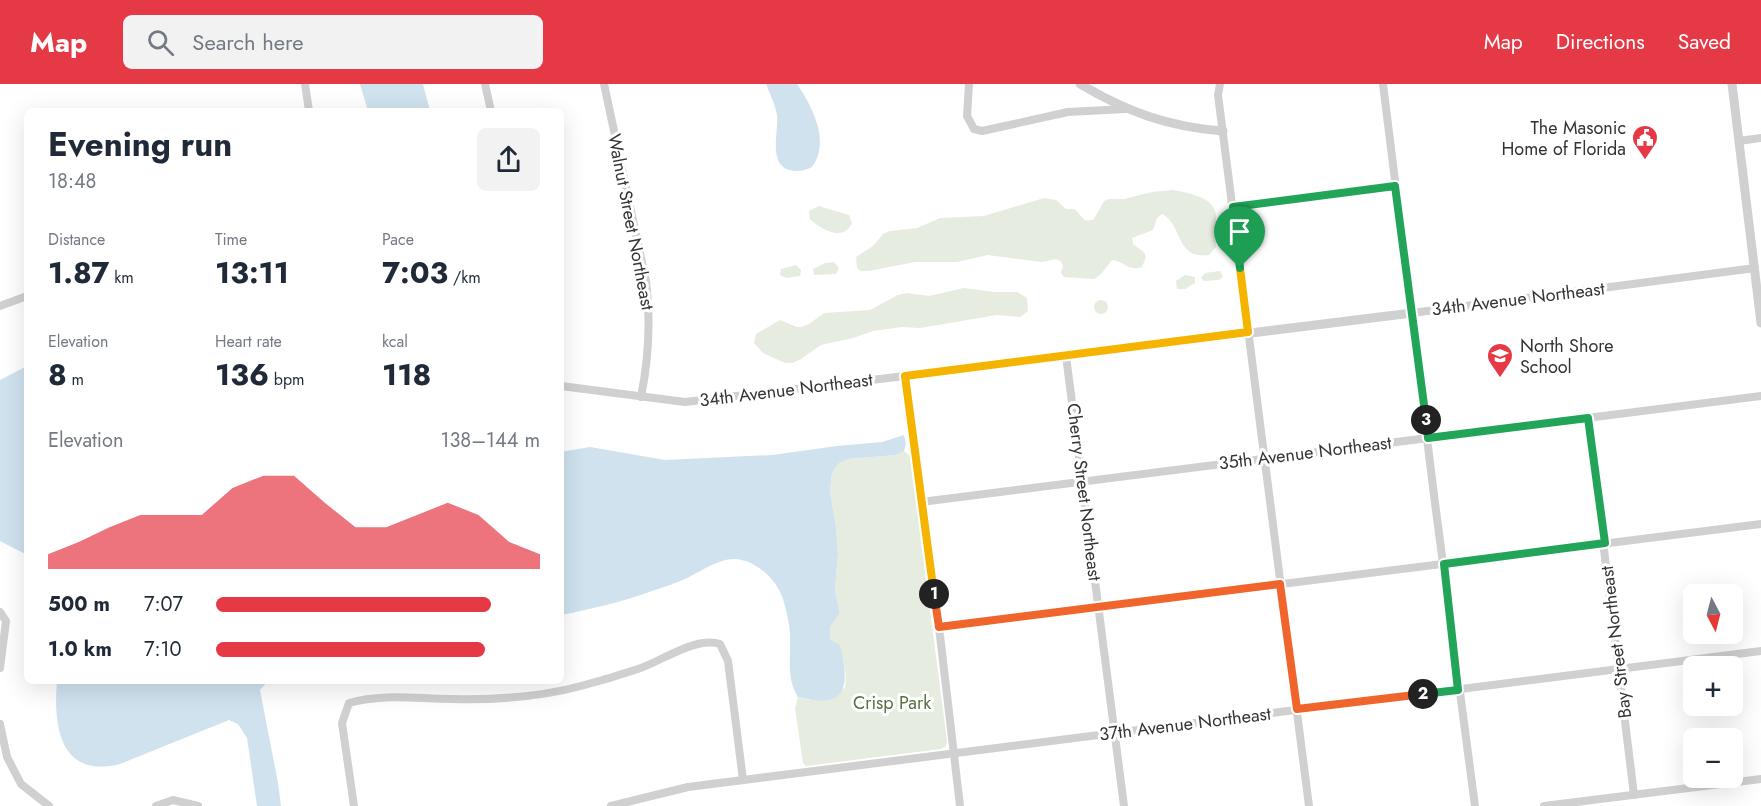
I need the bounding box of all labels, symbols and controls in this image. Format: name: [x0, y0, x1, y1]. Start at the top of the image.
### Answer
search box: [123, 15, 543, 69]
text: Map: [30, 22, 87, 63]
icon: search: [144, 26, 177, 59]
text: Search here: [192, 26, 304, 58]
text: Map: [1484, 27, 1523, 57]
text: Directions: [1556, 27, 1645, 57]
text: Saved: [1678, 27, 1731, 57]
place label: The Masonic Home of Florida: [1501, 115, 1626, 162]
text: Evening run: [48, 121, 232, 168]
public building icon: The Masonic Home of Florida: [1630, 123, 1660, 161]
button: share: [477, 128, 540, 191]
street label: Walnut Street Northeast: [601, 132, 661, 313]
text: 18:48: [48, 167, 97, 196]
pin: [1214, 206, 1265, 268]
icon: arrive: [1223, 215, 1256, 248]
text: Distance: [48, 228, 105, 251]
text: Time: [215, 228, 247, 251]
text: Pace: [382, 228, 414, 251]
text: 1.87: [48, 251, 109, 294]
text: 13:11: [215, 251, 289, 294]
text: 7:03: [382, 251, 448, 294]
text: km: [109, 266, 134, 289]
text: /km: [448, 266, 481, 289]
street label: 34th Avenue Northeast: [1430, 275, 1607, 323]
text: Elevation: [48, 330, 108, 353]
text: Heart rate: [215, 330, 282, 353]
text: kcal: [382, 330, 408, 353]
place label: North Shore School: [1520, 333, 1613, 380]
school or university icon: North Shore School: [1485, 341, 1515, 379]
text: 8: [48, 353, 67, 396]
text: 136: [215, 353, 269, 396]
text: 118: [382, 353, 431, 396]
street label: 34th Avenue Northeast: [698, 366, 875, 414]
text: m: [67, 368, 84, 391]
text: bpm: [269, 368, 305, 391]
street label: Cherry Street Northeast: [1060, 402, 1108, 583]
pin: 3: [1411, 405, 1441, 435]
text: 3: [1421, 408, 1431, 431]
text: Elevation: [48, 426, 123, 455]
text: 138–144 m: [440, 426, 540, 455]
street label: 35th Avenue Northeast: [1217, 429, 1394, 476]
street label: Bay Street Northeast: [1594, 564, 1638, 720]
pin: 1: [919, 579, 949, 609]
text: 1: [930, 582, 938, 605]
north arrow: [1683, 584, 1743, 644]
map controls: [1683, 584, 1743, 788]
text: 500 m: [48, 590, 110, 619]
text: 7:07: [144, 590, 183, 619]
text: 1.0 km: [48, 635, 112, 664]
text: 7:10: [144, 635, 182, 664]
button: +: [1683, 656, 1743, 716]
pin: 2: [1408, 679, 1438, 709]
text: 2: [1418, 682, 1428, 705]
park label: Crisp Park: [853, 690, 931, 716]
street label: 37th Avenue Northeast: [1098, 700, 1273, 747]
button: −: [1683, 728, 1743, 788]

